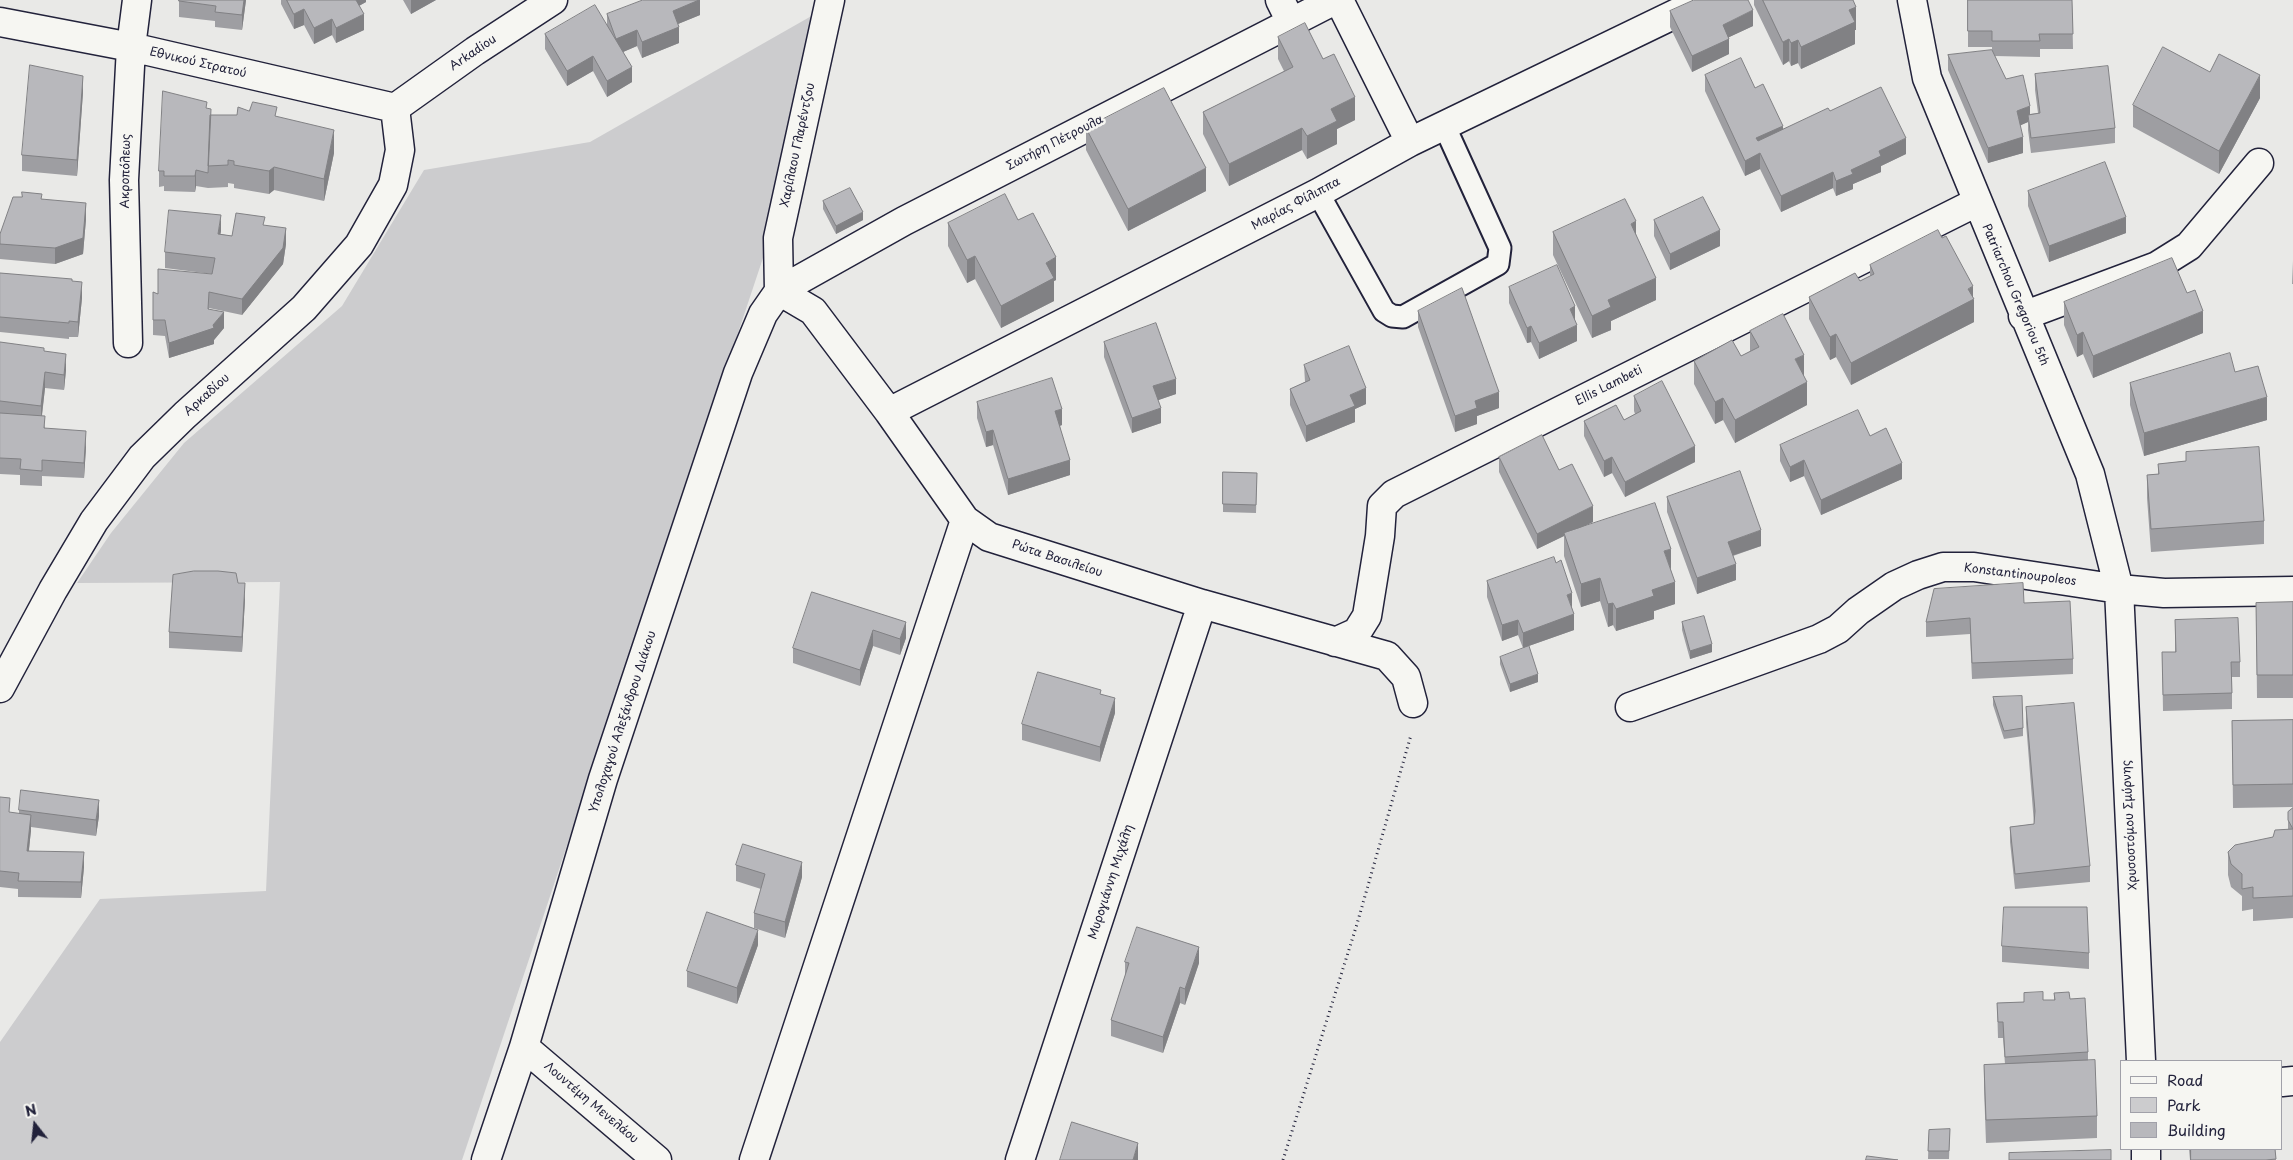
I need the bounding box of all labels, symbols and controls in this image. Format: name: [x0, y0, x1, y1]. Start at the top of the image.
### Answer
street label: Arkadiou: [447, 32, 499, 74]
street label: Εθνικού Στρατού: [148, 45, 248, 81]
street label: Χαρίλαου Γλαρέντζου: [778, 82, 818, 208]
street label: Σωτήρη Πέτρουλα: [1004, 112, 1106, 174]
street label: Ακροπόλεως: [118, 134, 134, 208]
street label: Μαρίας Φίλιππα: [1249, 175, 1343, 233]
street label: Patriarchou Gregoriou 5th: [1979, 222, 2051, 368]
street label: Ellis Lambeti: [1573, 363, 1645, 409]
street label: Αρκαδίου: [181, 371, 233, 419]
street label: Ρώτα Βασιλείου: [1010, 538, 1104, 580]
street label: Konstantinoupoleos: [1963, 561, 2077, 589]
street label: Υπολοχαγού Αλεξάνδρου Διάκου: [587, 629, 659, 815]
street label: Χρυσοστόμου Σμύρνης: [2119, 760, 2141, 890]
street label: Μυρογιάννη Μιχάλη: [1086, 823, 1136, 941]
street label: Λουντέμη Μενελάου: [541, 1059, 641, 1147]
legend: [2120, 1060, 2283, 1150]
text: Road: [2167, 1068, 2203, 1091]
text: Park: [2167, 1093, 2201, 1116]
text: N: [23, 1098, 39, 1122]
north arrow: [10, 1100, 60, 1150]
text: Building: [2167, 1118, 2226, 1141]

